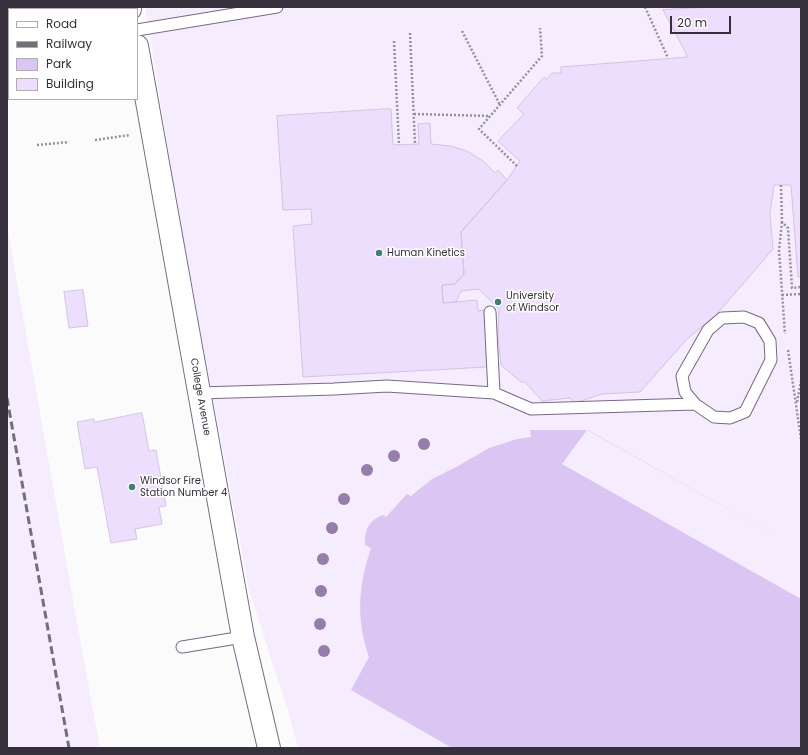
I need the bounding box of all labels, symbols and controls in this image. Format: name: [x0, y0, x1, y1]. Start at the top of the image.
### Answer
legend: [8, 8, 138, 100]
scale bar: [672, 8, 733, 34]
text: 20 m: [677, 14, 707, 31]
text: Road: [46, 15, 77, 32]
text: Railway: [46, 35, 92, 52]
text: Park: [46, 55, 72, 72]
text: Building: [46, 75, 94, 92]
place label: Human Kinetics: [387, 247, 465, 259]
marker: Human Kinetics: [374, 248, 384, 258]
place label: University of Windsor: [506, 290, 559, 314]
marker: University of Windsor: [493, 297, 503, 307]
street label: College Avenue: [187, 357, 213, 437]
place label: Windsor Fire Station Number 4: [140, 475, 227, 498]
marker: Windsor Fire Station Number 4: [127, 482, 137, 492]

